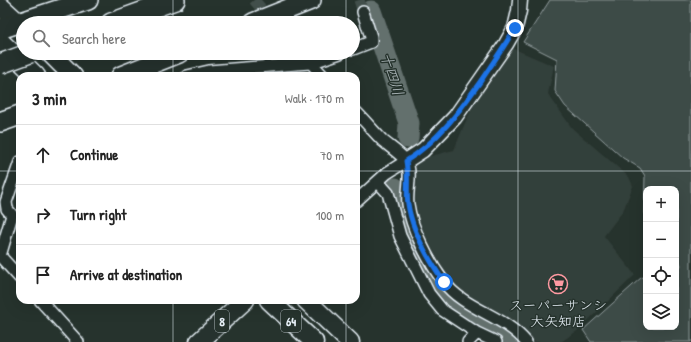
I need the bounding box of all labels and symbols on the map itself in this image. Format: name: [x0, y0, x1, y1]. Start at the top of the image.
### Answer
route end: [506, 19, 524, 37]
water label: 十四川: [376, 49, 409, 98]
route start: [435, 273, 453, 291]
supermarket icon: スーパーサンシ 大矢知店: [547, 273, 569, 295]
place label: スーパーサンシ 大矢知店: [509, 295, 607, 330]
road number: 8: [215, 310, 229, 332]
road number: 64: [281, 310, 301, 332]

